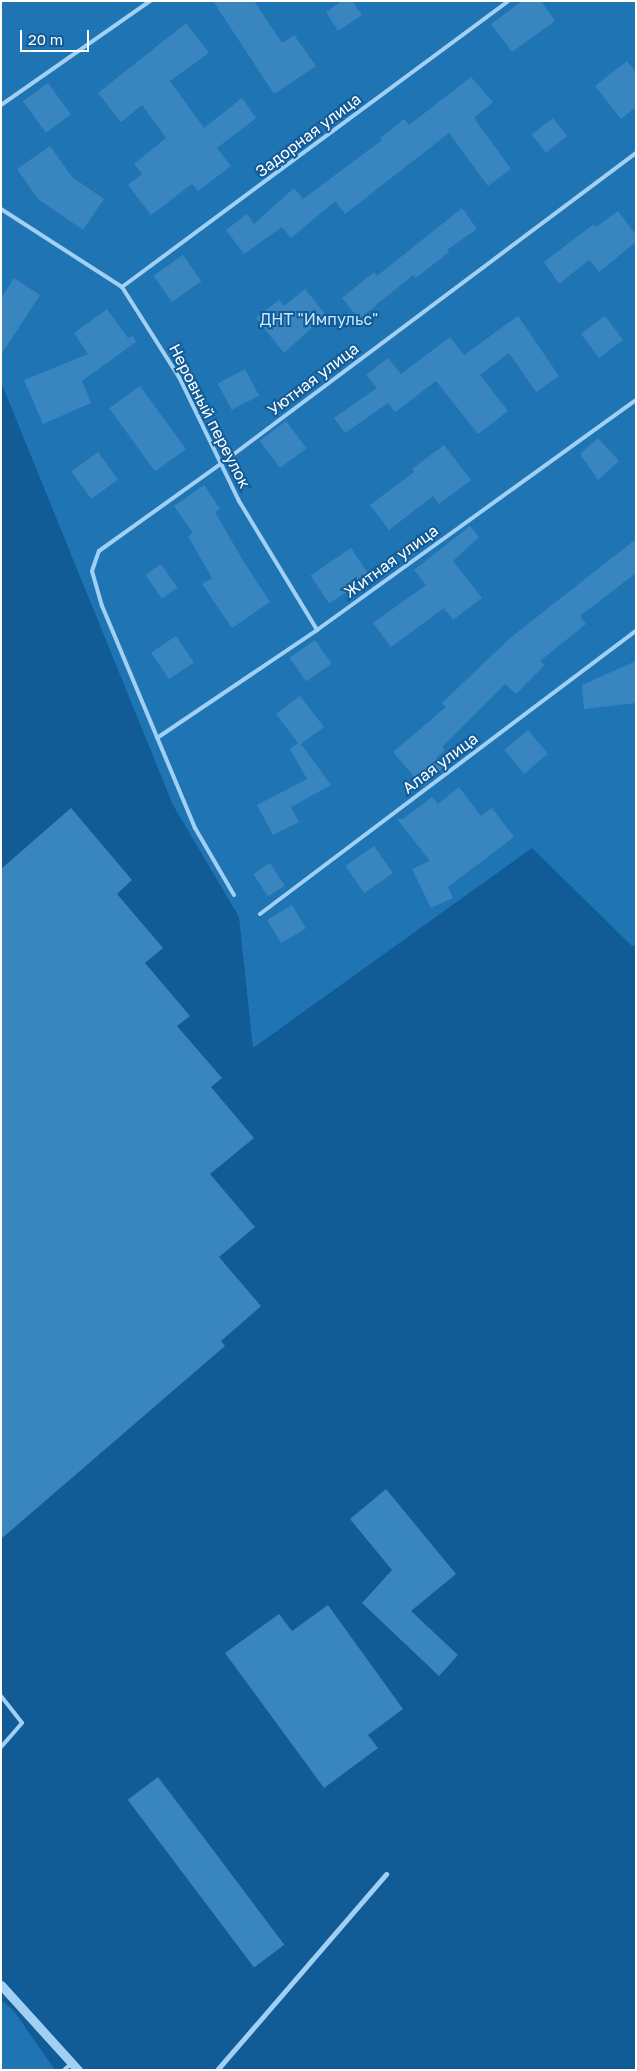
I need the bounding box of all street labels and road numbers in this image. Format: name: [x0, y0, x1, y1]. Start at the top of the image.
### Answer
street label: Задорная улица: [251, 89, 365, 181]
street label: Уютная улица: [264, 339, 362, 419]
street label: Неровный переулок: [165, 341, 255, 491]
street label: Житная улица: [340, 520, 442, 602]
street label: Алая улица: [399, 728, 481, 798]

